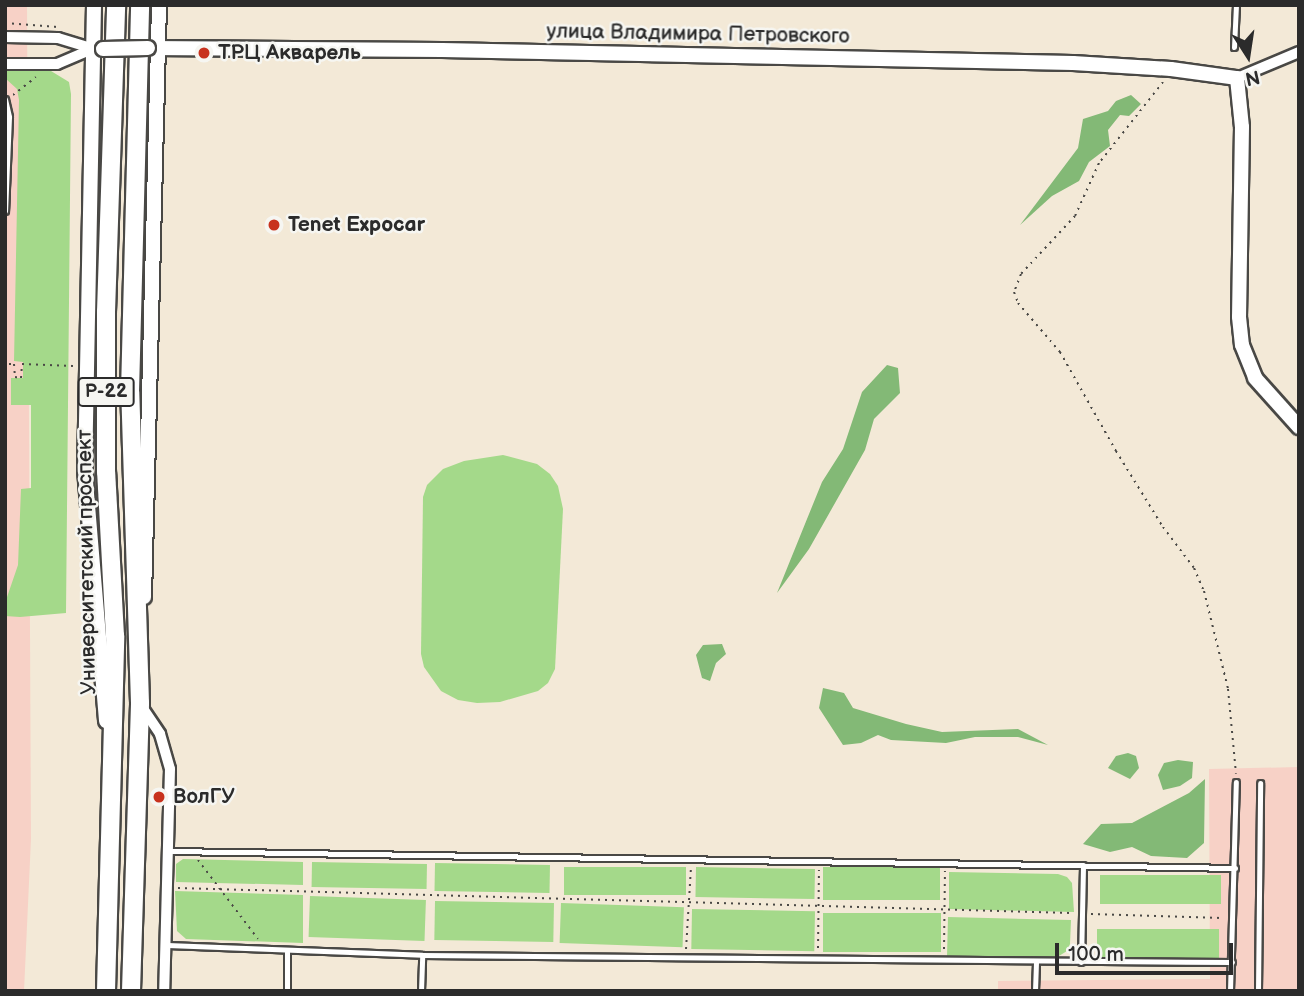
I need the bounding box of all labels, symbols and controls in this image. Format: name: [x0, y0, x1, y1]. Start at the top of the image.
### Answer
street label: улица Владимира Петровского: [546, 19, 850, 49]
north arrow: [1213, 21, 1283, 91]
place label: ТРЦ Акварель: [218, 40, 361, 66]
marker: ТРЦ Акварель: [196, 45, 212, 61]
text: N: [1243, 64, 1262, 90]
place label: Tenet Expocar: [288, 212, 425, 238]
marker: Tenet Expocar: [266, 217, 282, 233]
road number: Р-22: [76, 376, 136, 408]
street label: Университетский проспект: [72, 429, 102, 695]
place label: ВолГУ: [173, 784, 235, 810]
marker: ВолГУ: [151, 789, 167, 805]
scale bar: [1059, 930, 1238, 974]
text: 100 m: [1068, 942, 1124, 967]

